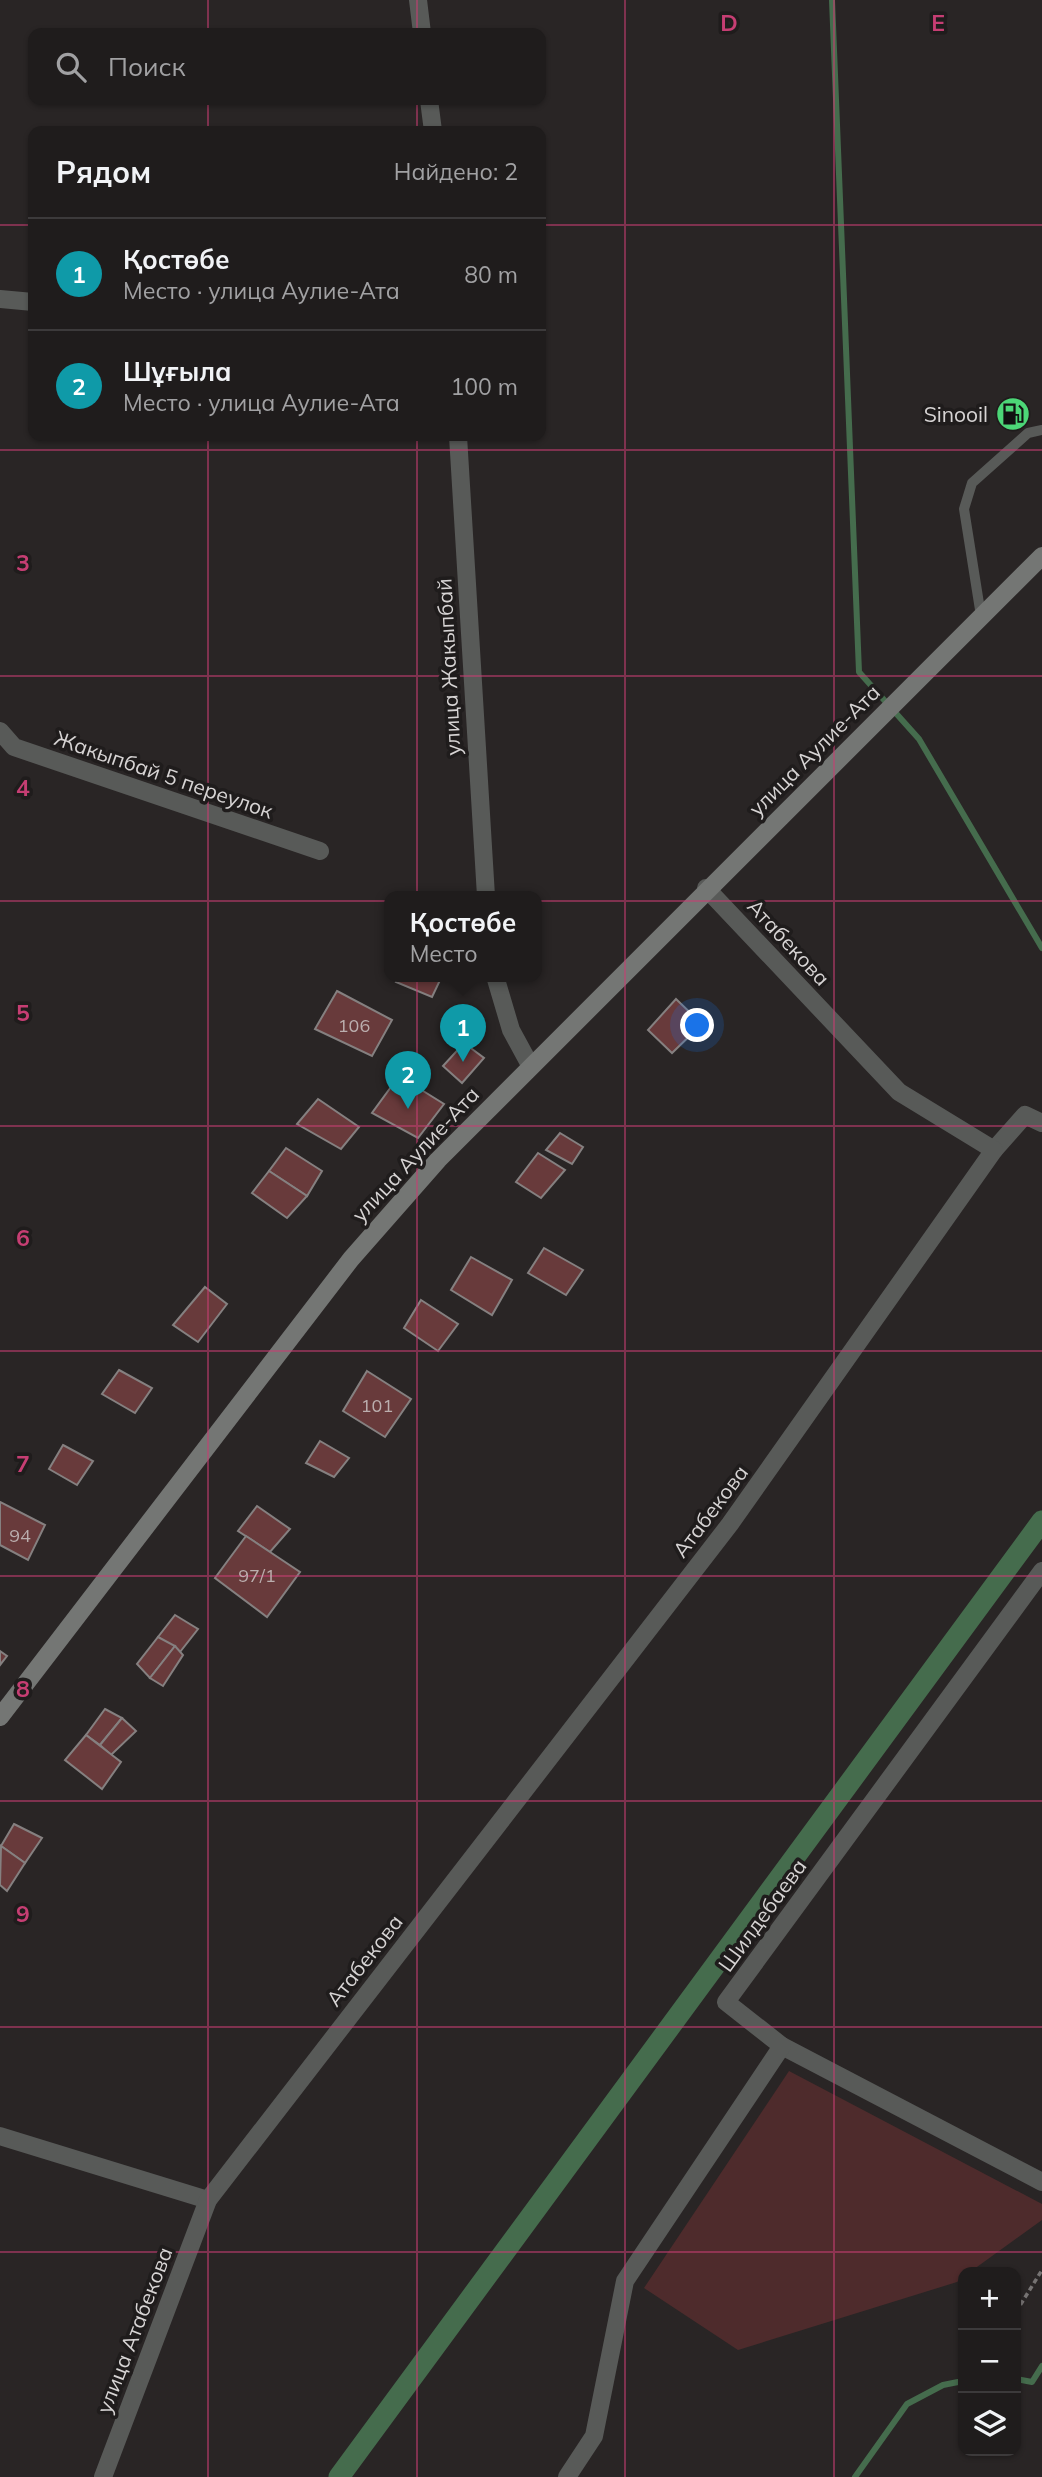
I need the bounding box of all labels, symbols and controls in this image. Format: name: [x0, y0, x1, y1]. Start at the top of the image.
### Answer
text: D: [720, 8, 738, 37]
text: E: [931, 8, 945, 37]
search box: [28, 28, 546, 105]
icon: search: [52, 48, 90, 86]
text: Поиск: [108, 50, 186, 83]
text: Рядом: [56, 153, 151, 191]
text: Найдено: 2: [394, 157, 518, 186]
text: Қостөбе: [123, 243, 230, 276]
text: 1: [72, 260, 86, 289]
text: 80 m: [464, 260, 518, 289]
text: Место · улица Аулие-Ата: [123, 276, 400, 305]
text: Шұғыла: [123, 355, 231, 388]
text: 2: [72, 372, 86, 401]
text: 100 m: [450, 372, 518, 401]
text: Место · улица Аулие-Ата: [123, 388, 400, 417]
fuel station icon: Sinooil: [994, 395, 1032, 433]
place label: Sinooil: [924, 401, 988, 427]
text: 3: [16, 548, 30, 577]
street label: улица Жакыпбай: [430, 578, 466, 756]
street label: улица Аулие-Ата: [743, 679, 885, 821]
street label: Жакыпбай 5 переулок: [51, 724, 277, 824]
text: 4: [16, 773, 30, 802]
popup: [384, 891, 542, 982]
street label: Атабекова: [742, 893, 836, 991]
text: Қостөбе: [410, 906, 516, 939]
text: Место: [410, 939, 478, 968]
text: 5: [16, 998, 30, 1027]
pin: 1: [440, 1004, 486, 1062]
your location: [680, 1008, 714, 1042]
house number: 106: [338, 1014, 370, 1037]
pin: 2: [385, 1051, 431, 1109]
street label: улица Аулие-Ата: [346, 1081, 484, 1227]
text: 6: [16, 1223, 30, 1252]
house number: 101: [361, 1394, 393, 1417]
text: 7: [16, 1449, 30, 1478]
street label: Атабекова: [667, 1460, 753, 1562]
house number: 94: [9, 1524, 31, 1547]
house number: 97/1: [238, 1564, 276, 1587]
text: 8: [16, 1674, 30, 1703]
street label: Шилдебаева: [712, 1854, 812, 1976]
text: 9: [16, 1899, 30, 1928]
street label: Атабекова: [320, 1909, 408, 2011]
street label: улица Атабекова: [90, 2243, 178, 2417]
map controls: [958, 2267, 1021, 2456]
button: +: [958, 2267, 1021, 2330]
button: −: [958, 2330, 1021, 2393]
button: layers: [958, 2393, 1021, 2456]

